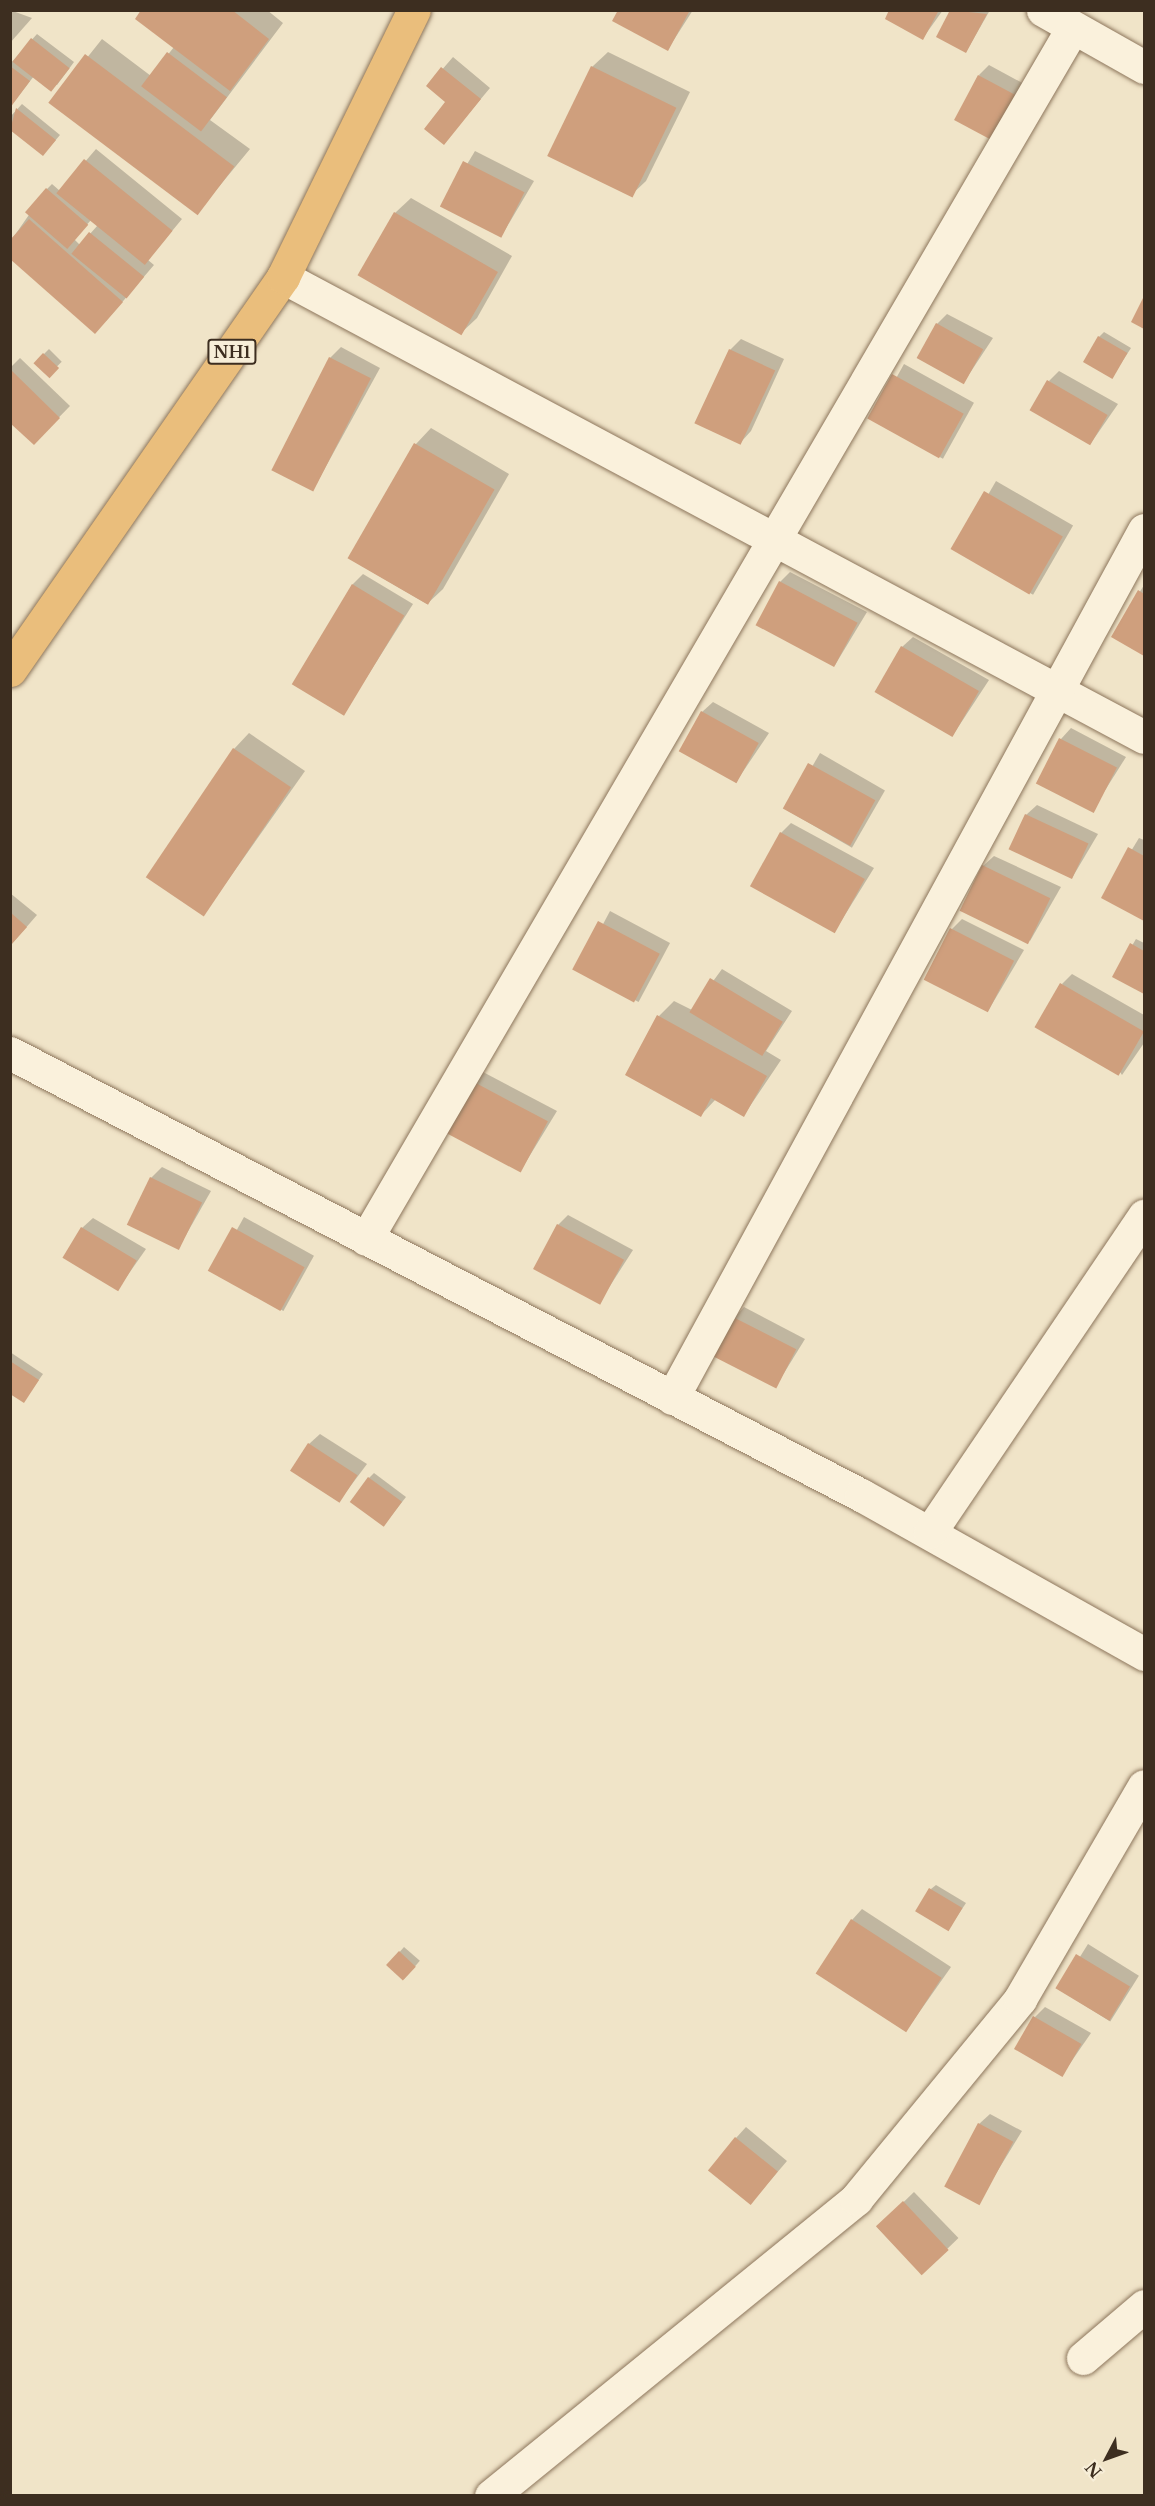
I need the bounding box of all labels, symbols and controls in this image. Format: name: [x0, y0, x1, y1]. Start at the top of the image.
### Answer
road number: NH1: [206, 339, 258, 365]
north arrow: [1077, 2428, 1137, 2488]
text: N: [1081, 2458, 1106, 2482]

